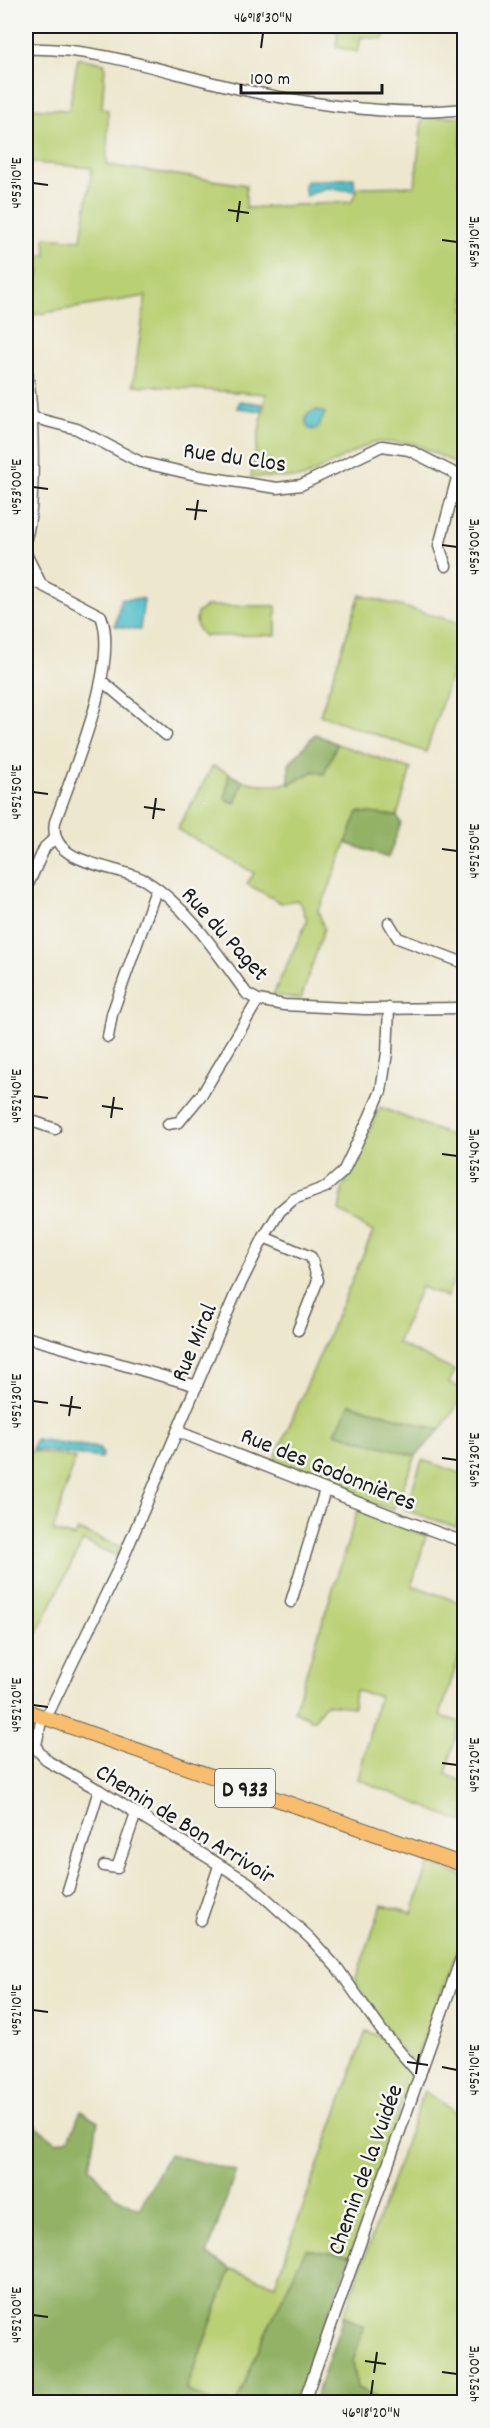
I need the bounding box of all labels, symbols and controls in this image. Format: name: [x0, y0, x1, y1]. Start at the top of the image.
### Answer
text: 46°18'30"N: [234, 8, 292, 30]
scale bar: [241, 57, 382, 95]
text: 100 m: [250, 68, 290, 93]
text: 4°53'10"E: [7, 157, 29, 209]
text: 4°53'10"E: [465, 216, 487, 268]
street label: Rue du Clos: [181, 435, 288, 483]
text: 4°53'00"E: [7, 459, 29, 515]
text: 4°53'00"E: [465, 519, 487, 575]
text: 4°52'50"E: [7, 764, 29, 819]
text: 4°52'50"E: [465, 823, 487, 878]
street label: Rue du Paget: [172, 880, 276, 990]
text: 4°52'40"E: [7, 1069, 29, 1123]
text: 4°52'40"E: [465, 1129, 487, 1183]
street label: Rue Miral: [164, 1298, 228, 1388]
text: 4°52'30"E: [7, 1374, 29, 1428]
street label: Rue des Godonnières: [235, 1420, 421, 1522]
text: 4°52'30"E: [465, 1433, 487, 1487]
text: 4°52'20"E: [7, 1678, 29, 1732]
text: 4°52'20"E: [465, 1738, 487, 1792]
street label: Chemin de Bon Arrivoir: [88, 1757, 281, 1895]
road number: D 933: [215, 1769, 275, 1807]
text: 4°52'10"E: [7, 1984, 29, 2036]
text: 4°52'10"E: [465, 2044, 487, 2096]
street label: Chemin de la Vuidée: [320, 2080, 413, 2260]
text: 4°52'00"E: [7, 2287, 29, 2343]
text: 4°52'00"E: [465, 2346, 487, 2402]
text: 46°18'20"N: [342, 2403, 400, 2425]

